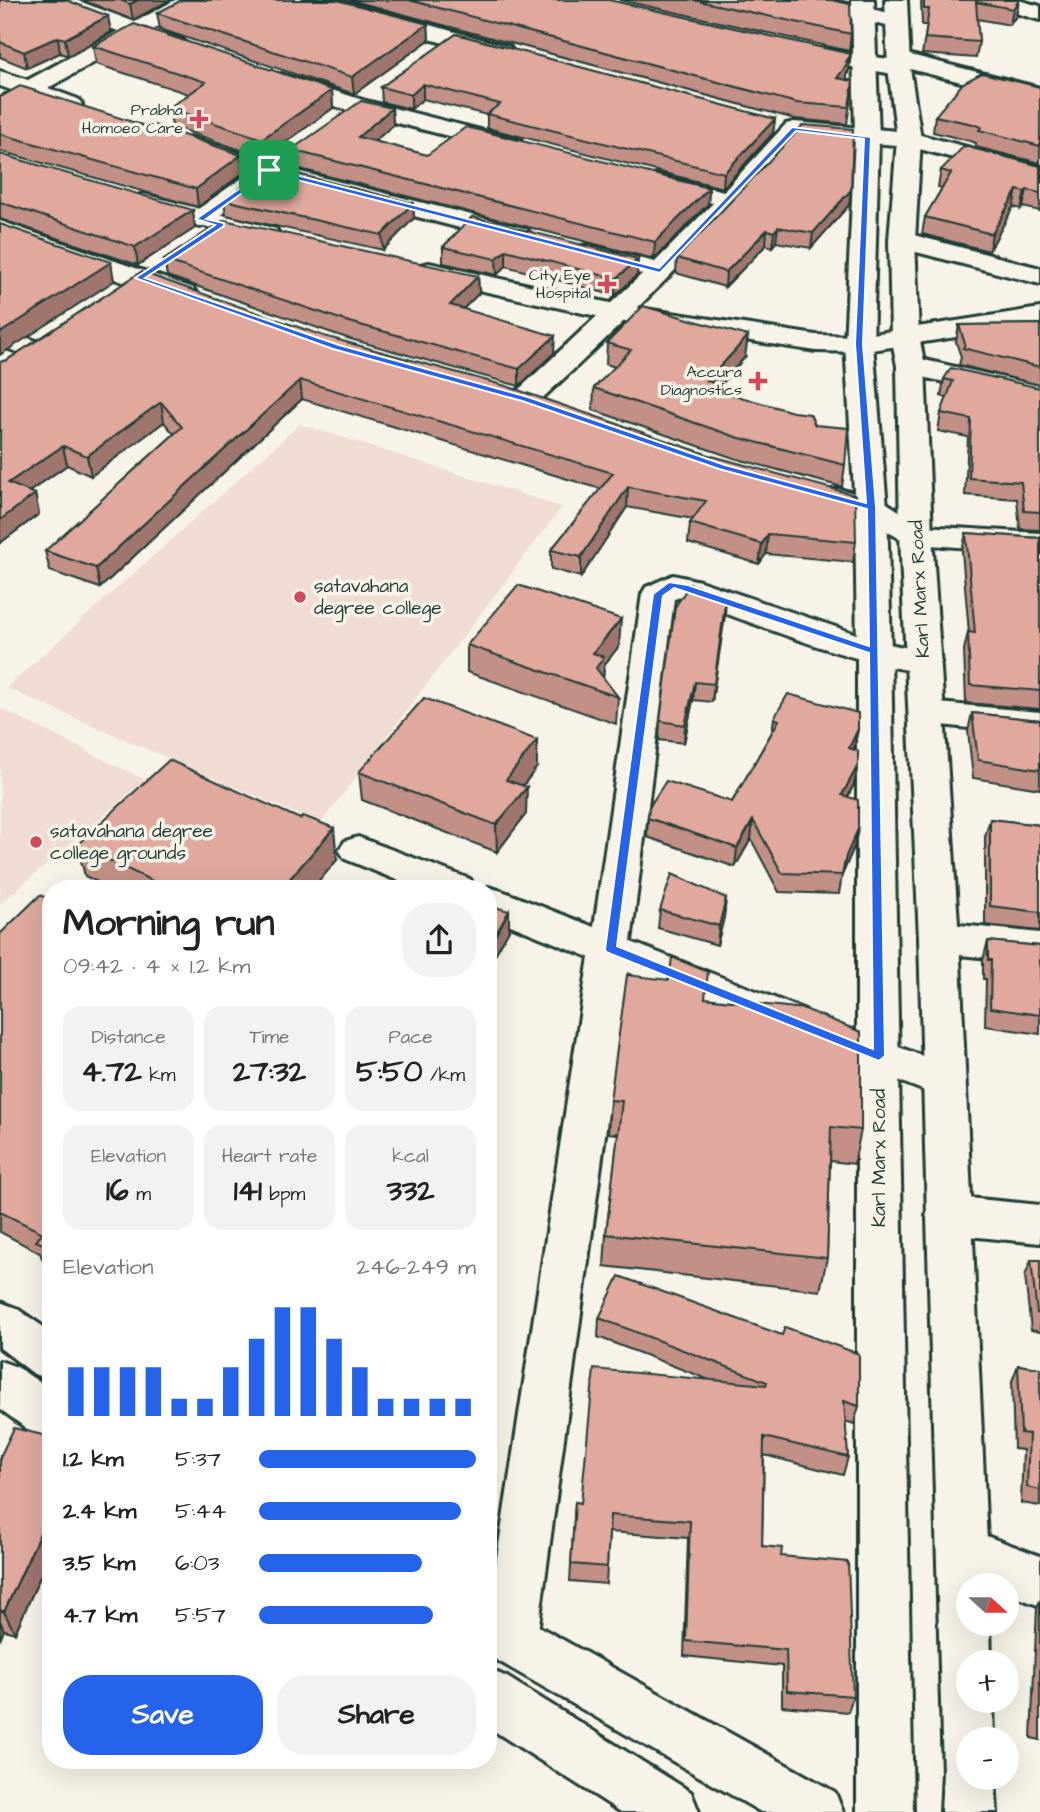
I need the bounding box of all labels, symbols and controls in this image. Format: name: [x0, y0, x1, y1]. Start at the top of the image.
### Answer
place label: Prabha Homoeo Care: [82, 99, 183, 139]
marker: Prabha Homoeo Care: [189, 109, 209, 129]
pin: [239, 140, 299, 200]
icon: arrive: [250, 151, 288, 189]
place label: City Eye Hospital: [529, 264, 591, 304]
marker: City Eye Hospital: [597, 274, 617, 294]
place label: Accura Diagnostics: [661, 361, 742, 402]
marker: Accura Diagnostics: [748, 371, 768, 391]
street label: Karl Marx Road: [903, 519, 937, 659]
place label: satavahana degree college: [314, 573, 442, 623]
marker: satavahana degree college: [292, 589, 308, 605]
place label: satavahana degree college grounds: [50, 818, 213, 868]
marker: satavahana degree college grounds: [28, 834, 44, 850]
text: Morning run: [63, 898, 275, 950]
button: share: [402, 903, 476, 977]
text: 09:42 · 4 × 1.2 km: [63, 950, 250, 982]
text: Distance: [92, 1024, 165, 1051]
text: Time: [250, 1024, 289, 1051]
text: Pace: [388, 1024, 433, 1051]
text: 4.72: [81, 1051, 142, 1093]
text: 27:32: [233, 1051, 306, 1093]
text: 5:50: [356, 1051, 422, 1093]
text: km: [142, 1062, 176, 1089]
text: /km: [422, 1062, 465, 1089]
street label: Karl Marx Road: [866, 1089, 893, 1227]
text: Elevation: [91, 1143, 166, 1170]
text: Heart rate: [222, 1143, 317, 1170]
text: kcal: [392, 1143, 429, 1170]
text: 16: [106, 1170, 129, 1212]
text: 141: [234, 1170, 262, 1212]
text: 332: [387, 1170, 434, 1212]
text: m: [129, 1181, 151, 1208]
text: bpm: [262, 1181, 305, 1208]
text: Elevation: [63, 1251, 154, 1283]
text: 246–249 m: [357, 1251, 476, 1283]
text: 1.2 km: [63, 1443, 124, 1475]
text: 5:37: [175, 1443, 221, 1475]
text: 2.4 km: [63, 1495, 136, 1527]
text: 5:44: [175, 1495, 226, 1527]
text: 3.5 km: [63, 1547, 135, 1579]
text: 6:03: [175, 1547, 219, 1579]
north arrow: [956, 1573, 1018, 1636]
map controls: [956, 1573, 1019, 1790]
text: 4.7 km: [63, 1599, 137, 1631]
text: 5:57: [175, 1599, 226, 1631]
button: +: [956, 1650, 1019, 1713]
button: Save: [63, 1675, 263, 1755]
button: Share: [277, 1675, 476, 1755]
button: −: [956, 1727, 1019, 1790]

